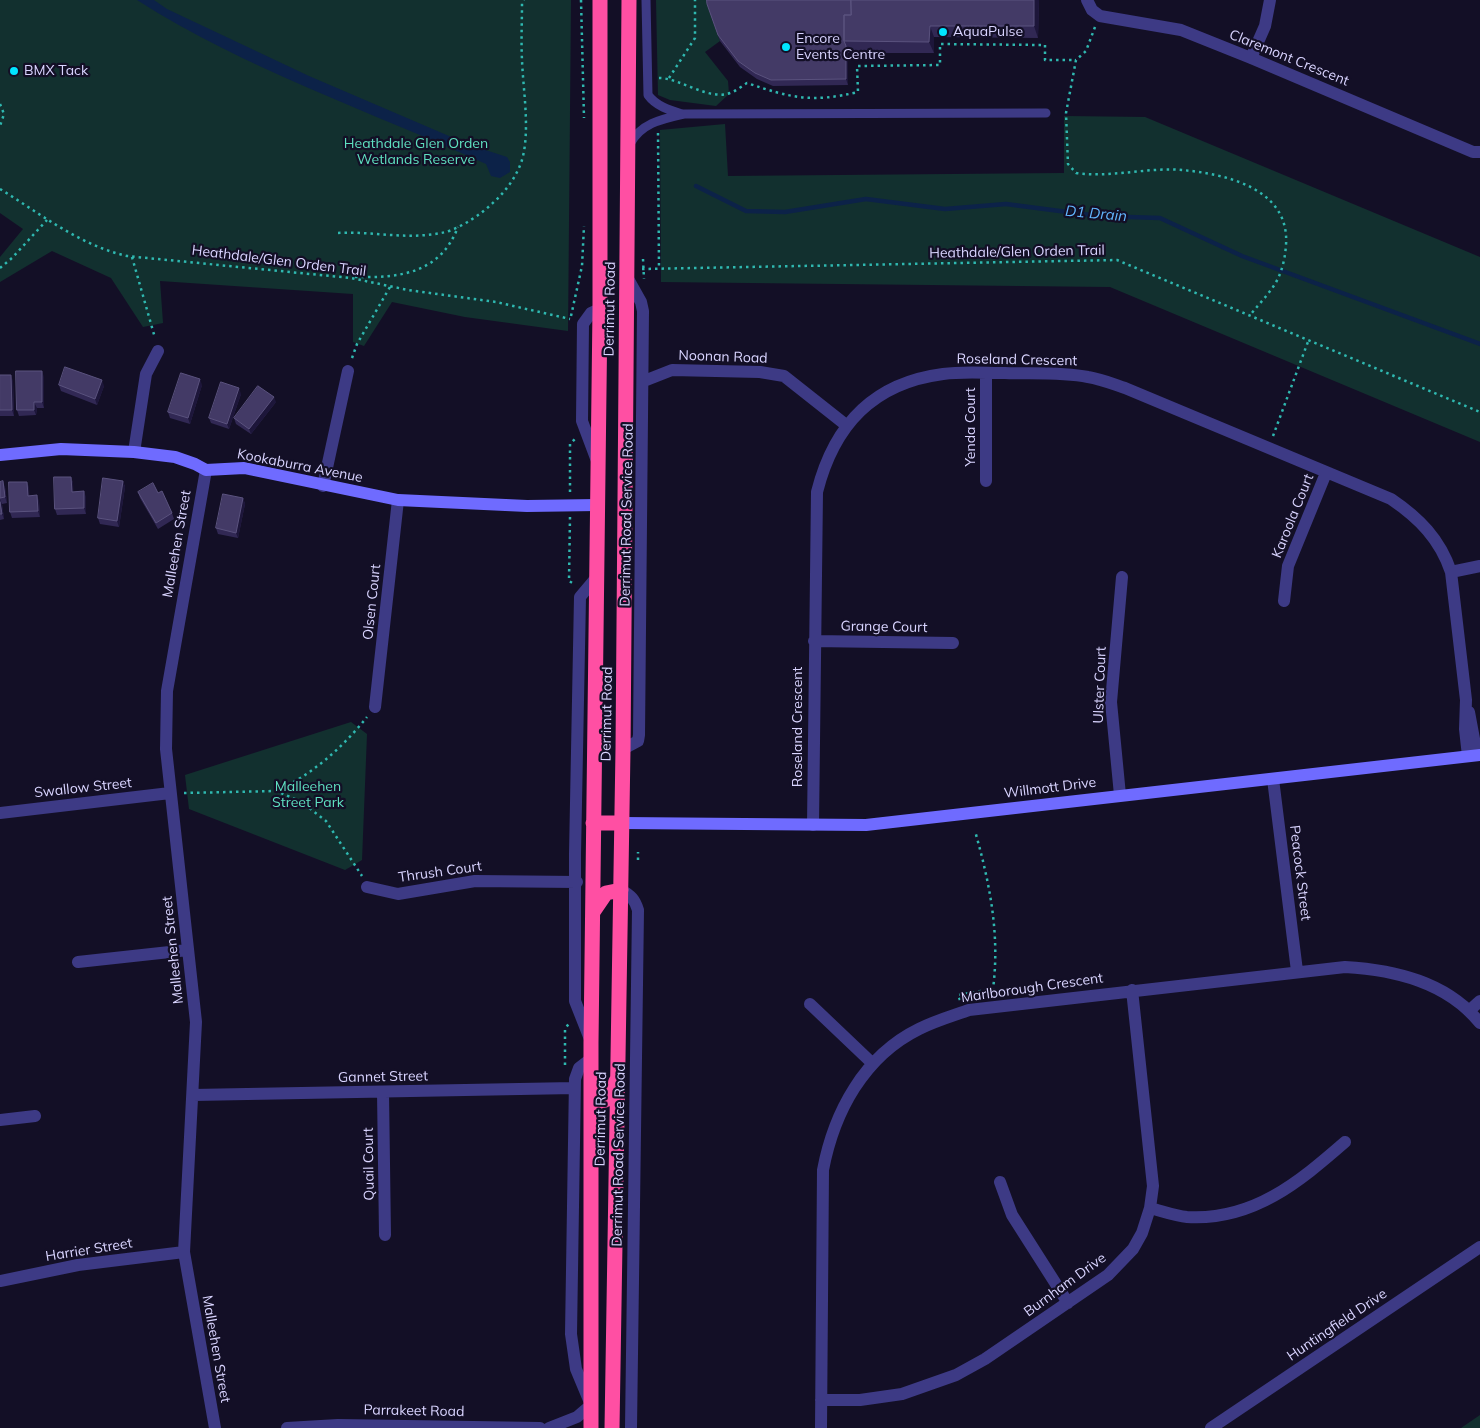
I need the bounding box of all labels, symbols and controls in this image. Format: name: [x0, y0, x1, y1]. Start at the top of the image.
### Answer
place label: AquaPulse: [953, 24, 1023, 40]
marker: AquaPulse: [937, 26, 949, 38]
street label: Claremont Crescent: [1227, 26, 1351, 90]
place label: Encore Events Centre: [796, 31, 885, 64]
marker: Encore Events Centre: [780, 41, 792, 53]
place label: BMX Tack: [24, 63, 88, 79]
marker: BMX Tack: [8, 65, 20, 77]
park label: Heathdale Glen Orden Wetlands Reserve: [344, 136, 488, 168]
water label: D1 Drain: [1064, 202, 1128, 226]
street label: Heathdale/Glen Orden Trail: [191, 242, 367, 280]
street label: Heathdale/Glen Orden Trail: [929, 242, 1105, 262]
street label: Derrimut Road: [601, 261, 619, 357]
street label: Noonan Road: [678, 347, 768, 367]
street label: Roseland Crescent: [957, 351, 1077, 369]
street label: Yenda Court: [963, 387, 979, 467]
street label: Derrimut Road Service Road: [617, 423, 637, 607]
street label: Kookaburra Avenue: [236, 446, 364, 486]
street label: Karoola Court: [1269, 472, 1317, 560]
street label: Malleehen Street: [159, 489, 195, 599]
street label: Olsen Court: [360, 563, 384, 641]
street label: Grange Court: [840, 618, 928, 636]
street label: Ulster Court: [1090, 646, 1110, 724]
street label: Derrimut Road: [598, 666, 616, 762]
street label: Roseland Crescent: [790, 667, 806, 787]
street label: Willmott Drive: [1003, 774, 1097, 802]
street label: Swallow Street: [33, 775, 133, 801]
park label: Malleehen Street Park: [272, 779, 344, 812]
street label: Peacock Street: [1286, 824, 1314, 922]
street label: Thrush Court: [397, 858, 483, 886]
street label: Malleehen Street: [159, 895, 187, 1005]
street label: Marlborough Crescent: [960, 970, 1104, 1006]
street label: Derrimut Road Service Road: [609, 1063, 629, 1247]
street label: Gannet Street: [338, 1068, 428, 1086]
street label: Derrimut Road: [592, 1071, 610, 1167]
street label: Quail Court: [360, 1127, 378, 1201]
street label: Harrier Street: [44, 1235, 134, 1265]
street label: Burnham Drive: [1021, 1250, 1109, 1320]
street label: Huntingfield Drive: [1284, 1285, 1390, 1365]
street label: Malleehen Street: [198, 1294, 234, 1404]
street label: Parrakeet Road: [363, 1402, 465, 1420]

